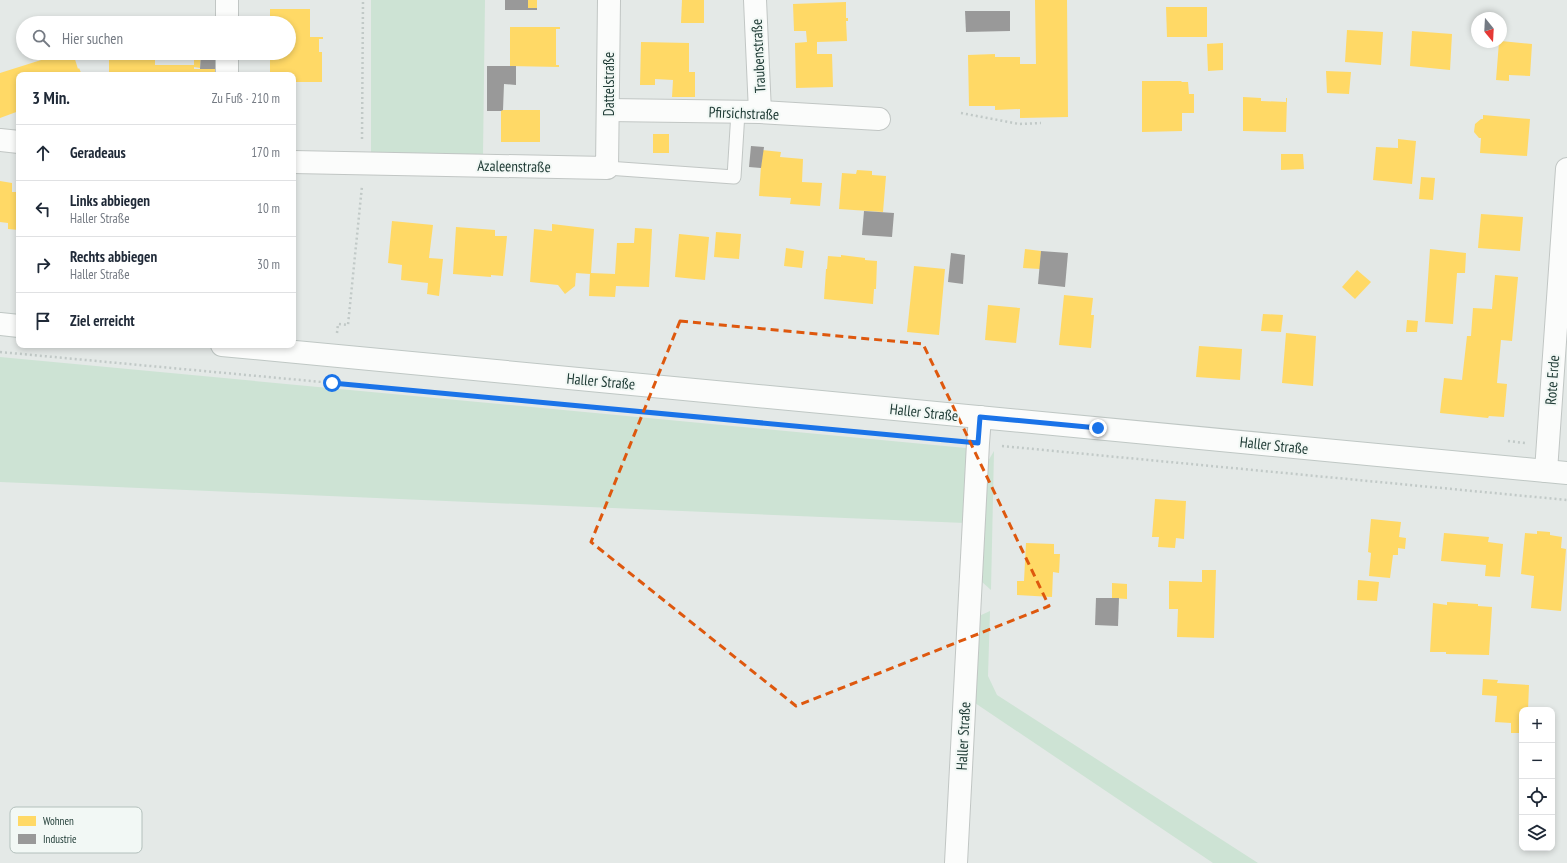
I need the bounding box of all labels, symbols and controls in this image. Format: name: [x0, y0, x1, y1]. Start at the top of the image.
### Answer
north arrow: [1471, 12, 1507, 48]
search box: [16, 16, 296, 60]
street label: Traubenstraße: [747, 18, 769, 94]
icon: search: [30, 27, 52, 49]
text: Hier suchen: [62, 29, 123, 48]
street label: Dattelstraße: [599, 52, 618, 116]
text: 3 Min.: [32, 87, 70, 109]
text: Zu Fuß · 210 m: [212, 90, 280, 107]
street label: Pfirsichstraße: [708, 102, 780, 124]
icon: ahead: [32, 142, 54, 164]
text: Geradeaus: [70, 143, 126, 162]
text: 170 m: [251, 144, 280, 161]
street label: Azaleenstraße: [477, 156, 551, 176]
text: Links abbiegen: [70, 191, 150, 210]
icon: left: [32, 198, 54, 220]
text: 10 m: [257, 200, 280, 217]
text: Haller Straße: [70, 210, 130, 227]
text: Rechts abbiegen: [70, 247, 157, 266]
icon: right: [32, 254, 54, 276]
text: 30 m: [257, 256, 280, 273]
text: Haller Straße: [70, 266, 130, 283]
icon: arrive: [32, 310, 54, 332]
text: Ziel erreicht: [70, 311, 135, 330]
street label: Rote Erde: [1541, 355, 1563, 405]
street label: Haller Straße: [566, 369, 636, 393]
route start: [323, 374, 341, 392]
street label: Haller Straße: [889, 399, 959, 425]
route end: [1089, 419, 1107, 437]
street label: Haller Straße: [1239, 432, 1309, 458]
street label: Haller Straße: [952, 701, 974, 771]
map controls: [1519, 707, 1555, 851]
button: +: [1519, 707, 1555, 743]
button: −: [1519, 743, 1555, 779]
button: locate: [1519, 779, 1555, 815]
legend: [10, 807, 142, 853]
text: Wohnen: [43, 814, 74, 828]
button: layers: [1519, 815, 1555, 851]
text: Industrie: [43, 832, 77, 846]

